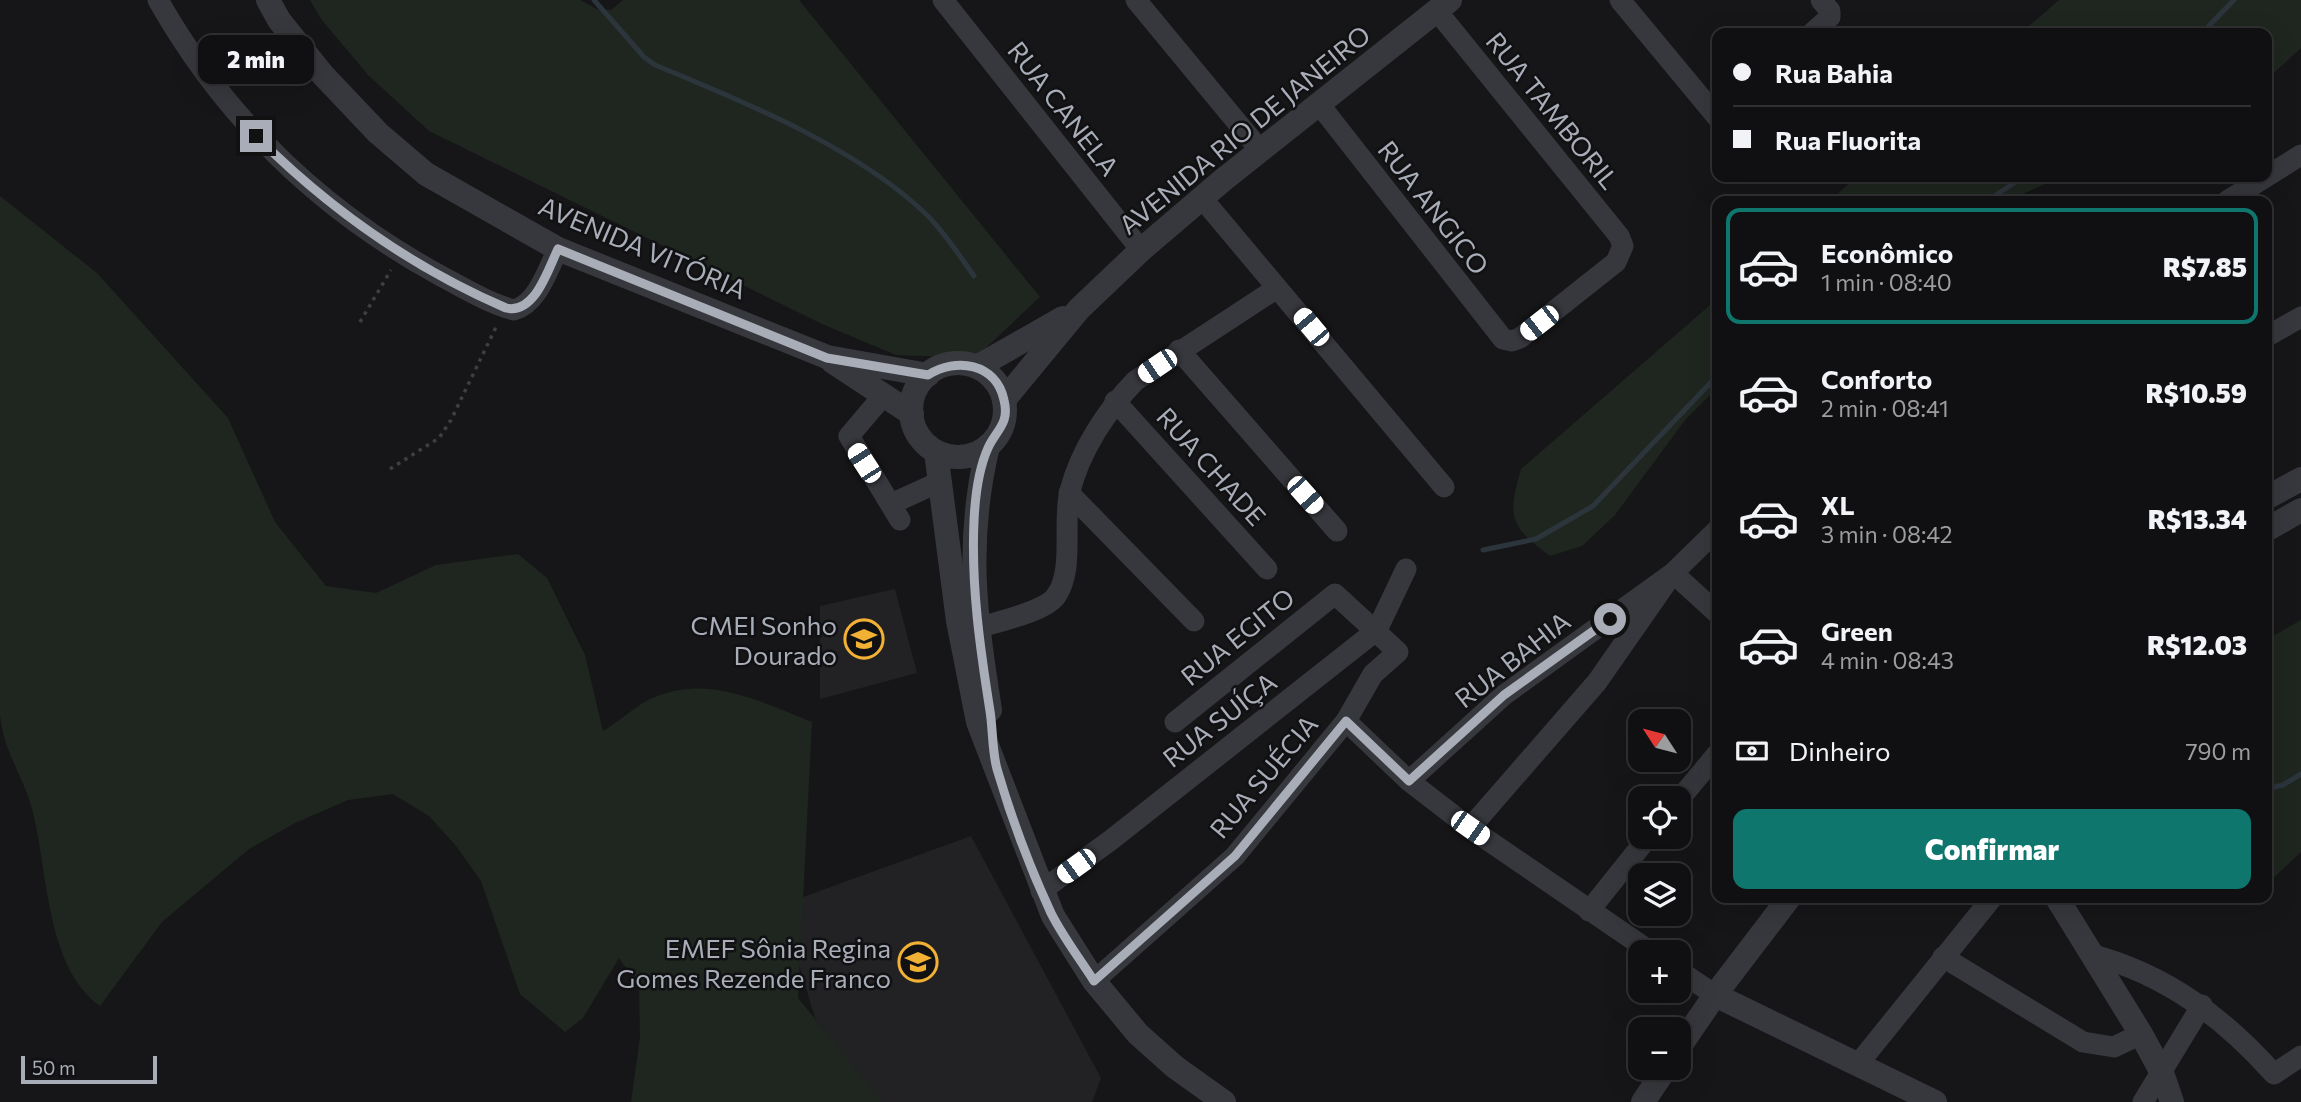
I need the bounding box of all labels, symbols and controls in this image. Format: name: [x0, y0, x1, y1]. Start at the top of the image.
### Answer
street label: AVENIDA RIO DE JANEIRO: [1112, 18, 1376, 240]
street label: RUA TAMBORIL: [1480, 25, 1626, 195]
callout: 2 min: [198, 34, 314, 83]
street label: RUA CANELA: [1002, 35, 1126, 181]
text: 2 min: [227, 45, 285, 73]
text: Rua Bahia: [1775, 57, 1893, 88]
route end: [240, 120, 272, 152]
text: Rua Fluorita: [1775, 124, 1921, 155]
street label: RUA ANGICO: [1372, 134, 1496, 280]
street label: AVENIDA VITÓRIA: [535, 189, 751, 305]
icon: car: [1737, 235, 1800, 298]
text: Econômico: [1821, 237, 1953, 268]
text: R$7.85: [2163, 251, 2247, 282]
text: 1 min · 08:40: [1821, 268, 1952, 296]
car: [1516, 302, 1563, 344]
car: [1290, 304, 1333, 350]
car: [1134, 346, 1181, 386]
icon: car: [1737, 361, 1800, 424]
text: Conforto: [1821, 363, 1932, 394]
text: R$10.59: [2146, 377, 2247, 408]
text: 2 min · 08:41: [1821, 394, 1949, 422]
street label: RUA CHADE: [1151, 401, 1273, 531]
car: [844, 440, 885, 486]
car: [1284, 472, 1327, 518]
icon: car: [1737, 487, 1800, 550]
text: XL: [1821, 489, 1855, 520]
text: R$13.34: [2148, 503, 2247, 534]
text: 3 min · 08:42: [1821, 520, 1953, 548]
street label: RUA EGITO: [1174, 581, 1300, 691]
route start: [1594, 603, 1626, 635]
street label: RUA BAHIA: [1448, 604, 1576, 714]
place label: CMEI Sonho Dourado: [691, 609, 837, 670]
icon: car: [1737, 613, 1800, 676]
text: Green: [1821, 615, 1893, 646]
school or university icon: CMEI Sonho Dourado: [843, 618, 885, 660]
text: R$12.03: [2147, 629, 2247, 660]
text: 4 min · 08:43: [1821, 646, 1954, 674]
street label: RUA SUÍÇA: [1156, 665, 1282, 773]
street label: RUA SUÉCIA: [1203, 708, 1323, 844]
north arrow: [1628, 709, 1690, 772]
map controls: [1628, 709, 1691, 1080]
icon: cash: [1733, 732, 1771, 770]
text: Dinheiro: [1789, 735, 1891, 766]
text: 790 m: [2185, 737, 2251, 765]
button: locate: [1628, 786, 1691, 849]
car: [1447, 807, 1494, 849]
button: Confirmar: [1733, 809, 2251, 889]
car: [1053, 845, 1100, 887]
button: layers: [1628, 863, 1691, 926]
place label: EMEF Sônia Regina Gomes Rezende Franco: [616, 932, 891, 993]
button: +: [1628, 940, 1691, 1003]
school or university icon: EMEF Sônia Regina Gomes Rezende Franco: [897, 941, 939, 983]
button: −: [1628, 1017, 1691, 1080]
scale bar: [21, 1053, 158, 1085]
text: 50 m: [32, 1056, 76, 1079]

